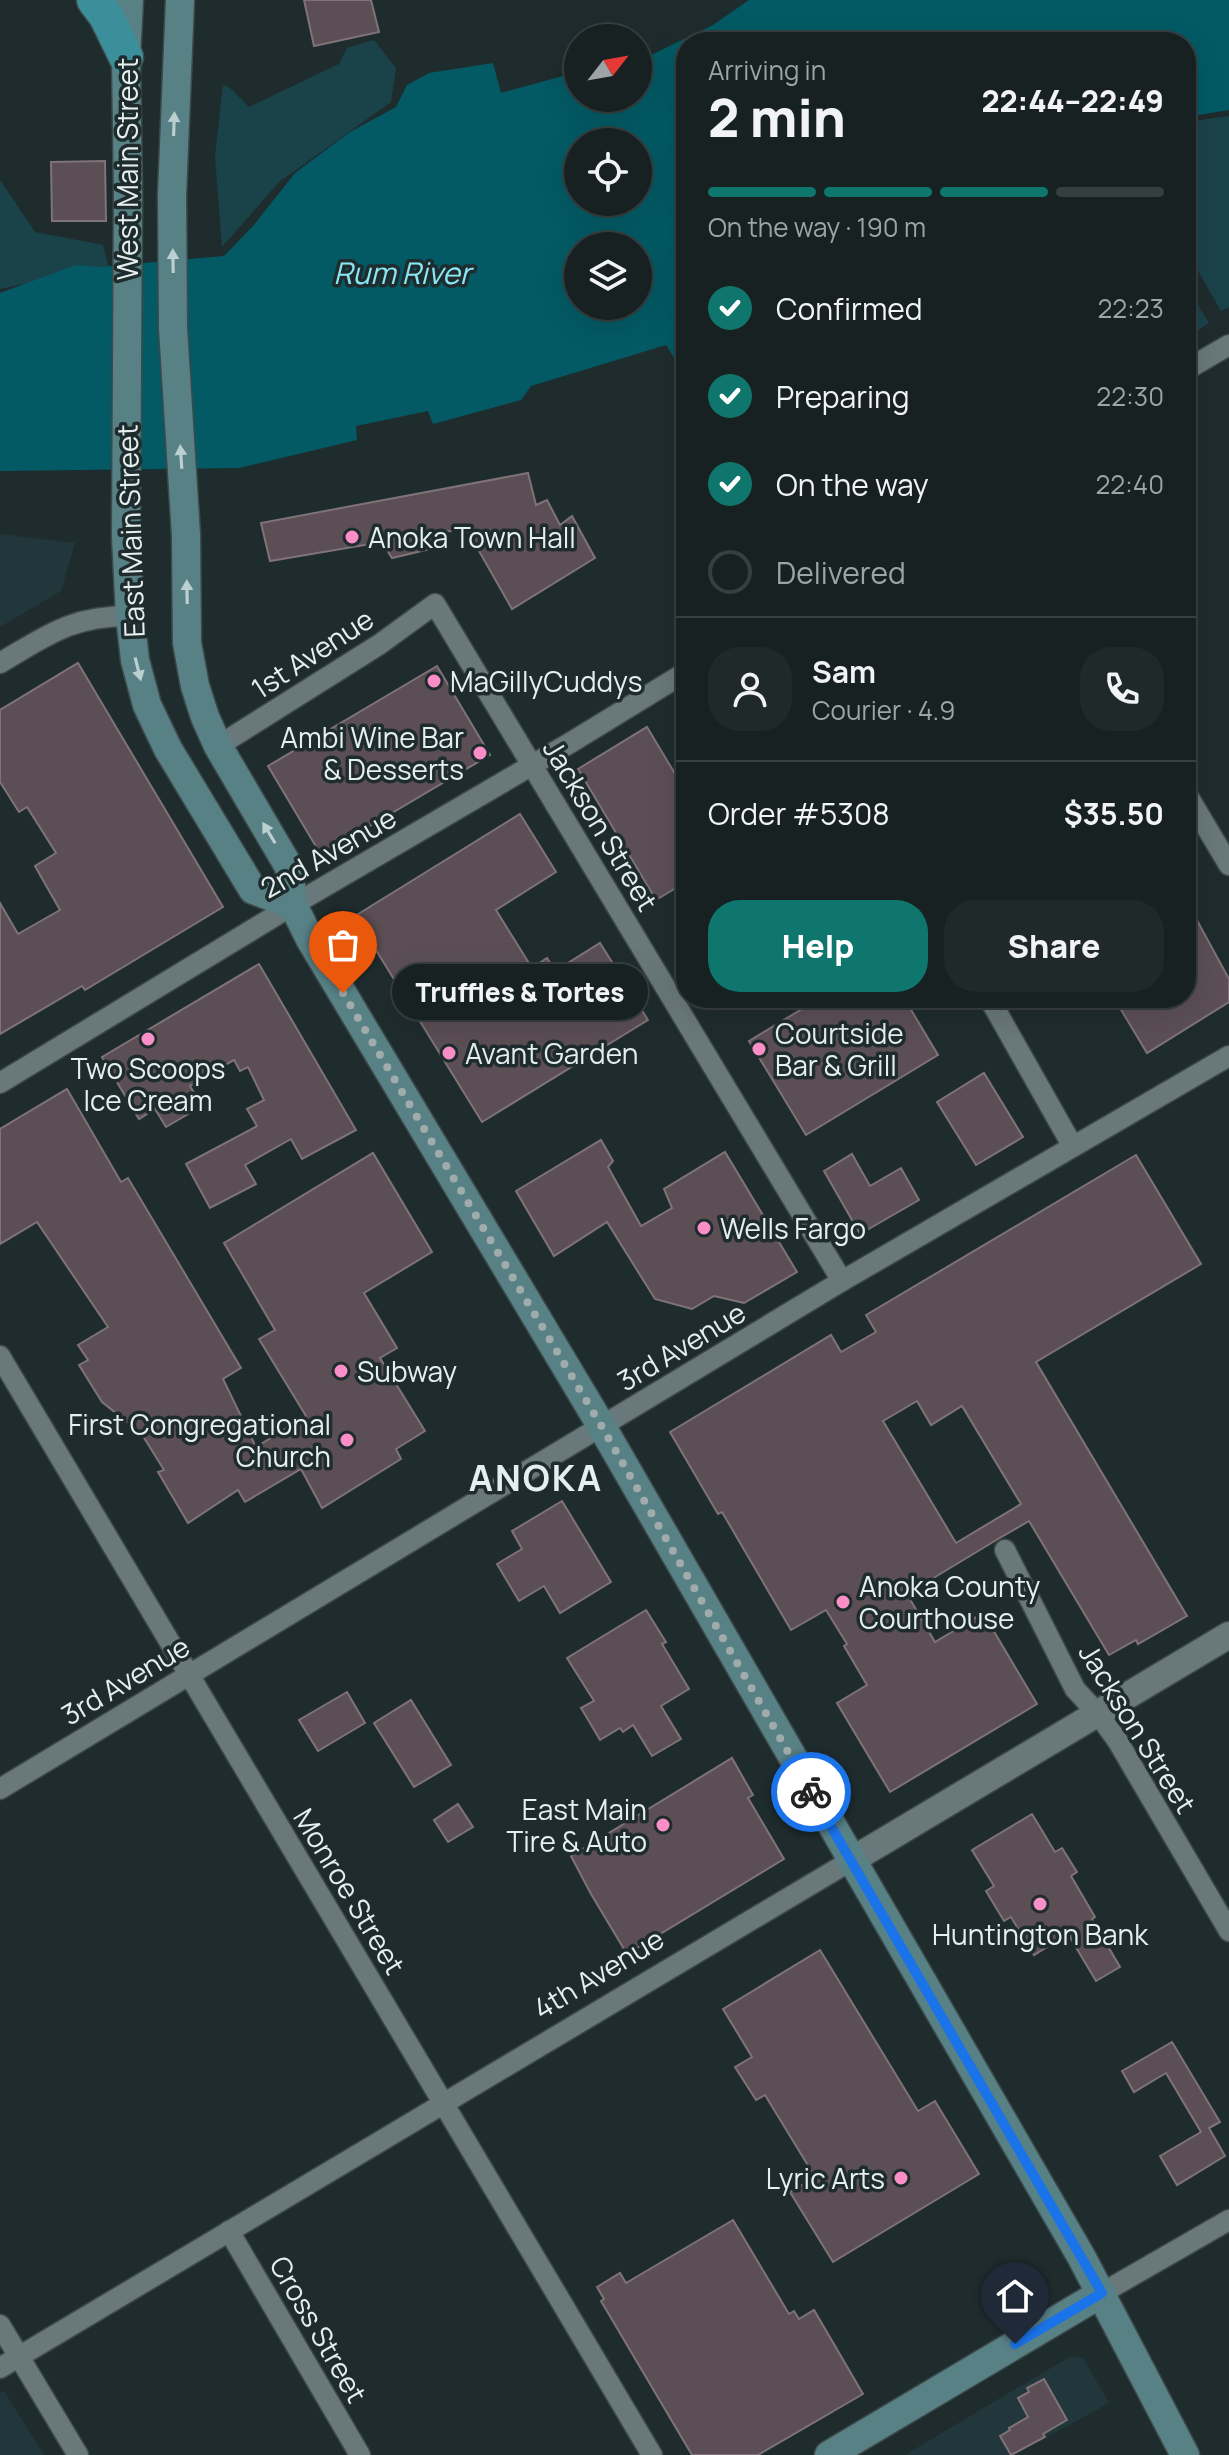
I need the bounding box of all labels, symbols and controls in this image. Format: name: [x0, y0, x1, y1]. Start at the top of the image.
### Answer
north arrow: [564, 24, 652, 112]
map controls: [564, 24, 652, 320]
text: Arriving in: [708, 52, 826, 88]
street label: West Main Street: [108, 58, 146, 280]
text: 22:44–22:49: [981, 80, 1164, 121]
text: 2 min: [708, 82, 846, 153]
one-way arrow: [168, 111, 180, 136]
button: locate: [564, 128, 652, 216]
text: On the way · 190 m: [708, 209, 926, 245]
button: layers: [564, 232, 652, 320]
one-way arrow: [166, 248, 179, 273]
water label: Rum River: [333, 252, 475, 293]
icon: check: [708, 286, 752, 330]
text: Confirmed: [776, 288, 923, 329]
text: 22:23: [1097, 290, 1164, 326]
icon: check: [708, 374, 752, 418]
text: Preparing: [776, 376, 910, 417]
text: 22:30: [1096, 378, 1164, 414]
street label: East Main Street: [107, 424, 153, 638]
one-way arrow: [175, 444, 188, 470]
icon: check: [708, 462, 752, 506]
text: On the way: [776, 464, 929, 505]
text: 22:40: [1095, 466, 1164, 502]
place label: Anoka Town Hall: [368, 518, 576, 556]
marker: Anoka Town Hall: [343, 528, 361, 546]
text: Delivered: [776, 552, 906, 593]
one-way arrow: [181, 579, 193, 604]
street label: 1st Avenue: [244, 599, 380, 707]
button: person: [708, 647, 792, 731]
button: phone: [1080, 647, 1164, 731]
text: Sam: [812, 651, 876, 692]
one-way arrow: [132, 657, 144, 682]
place label: MaGillyCuddys: [450, 662, 643, 700]
marker: MaGillyCuddys: [425, 672, 443, 690]
text: Courier · 4.9: [812, 692, 955, 728]
place label: Ambi Wine Bar & Desserts: [280, 718, 464, 788]
street label: Jackson Street: [535, 732, 667, 918]
marker: Ambi Wine Bar & Desserts: [471, 744, 489, 762]
text: Order #5308: [708, 793, 890, 834]
text: $35.50: [1064, 793, 1164, 834]
street label: 2nd Avenue: [253, 798, 403, 906]
one-way arrow: [262, 822, 276, 844]
button: Help: [708, 900, 928, 992]
button: Share: [944, 900, 1164, 992]
pin: [309, 911, 377, 993]
icon: bag: [321, 923, 365, 967]
callout: Truffles & Tortes: [391, 965, 647, 1021]
text: Truffles & Tortes: [416, 974, 624, 1010]
place label: Courtside Bar & Grill: [775, 1014, 904, 1084]
marker: Two Scoops Ice Cream: [139, 1030, 157, 1048]
place label: Avant Garden: [465, 1034, 638, 1072]
marker: Courtside Bar & Grill: [750, 1040, 768, 1058]
marker: Avant Garden: [440, 1044, 458, 1062]
place label: Two Scoops Ice Cream: [71, 1049, 225, 1119]
place label: Wells Fargo: [720, 1209, 866, 1247]
marker: Wells Fargo: [695, 1219, 713, 1237]
street label: 3rd Avenue: [610, 1293, 752, 1399]
place label: Subway: [357, 1352, 457, 1390]
marker: Subway: [332, 1362, 350, 1380]
place label: First Congregational Church: [68, 1405, 331, 1475]
marker: First Congregational Church: [338, 1431, 356, 1449]
district label: ANOKA: [469, 1453, 603, 1502]
place label: Anoka County Courthouse: [859, 1567, 1041, 1637]
marker: Anoka County Courthouse: [834, 1593, 852, 1611]
street label: 3rd Avenue: [54, 1627, 196, 1733]
street label: Jackson Street: [1071, 1636, 1205, 1820]
courier: [771, 1752, 851, 1832]
icon: bike: [789, 1770, 833, 1814]
place label: East Main Tire & Auto: [507, 1790, 647, 1860]
street label: Monroe Street: [285, 1801, 415, 1981]
marker: East Main Tire & Auto: [654, 1816, 672, 1834]
marker: Huntington Bank: [1031, 1895, 1049, 1913]
place label: Huntington Bank: [932, 1915, 1149, 1953]
street label: 4th Avenue: [526, 1919, 670, 2027]
place label: Lyric Arts: [766, 2159, 885, 2197]
marker: Lyric Arts: [892, 2169, 910, 2187]
street label: Cross Street: [262, 2249, 376, 2409]
pin: [981, 2262, 1049, 2344]
icon: home: [993, 2274, 1037, 2318]

